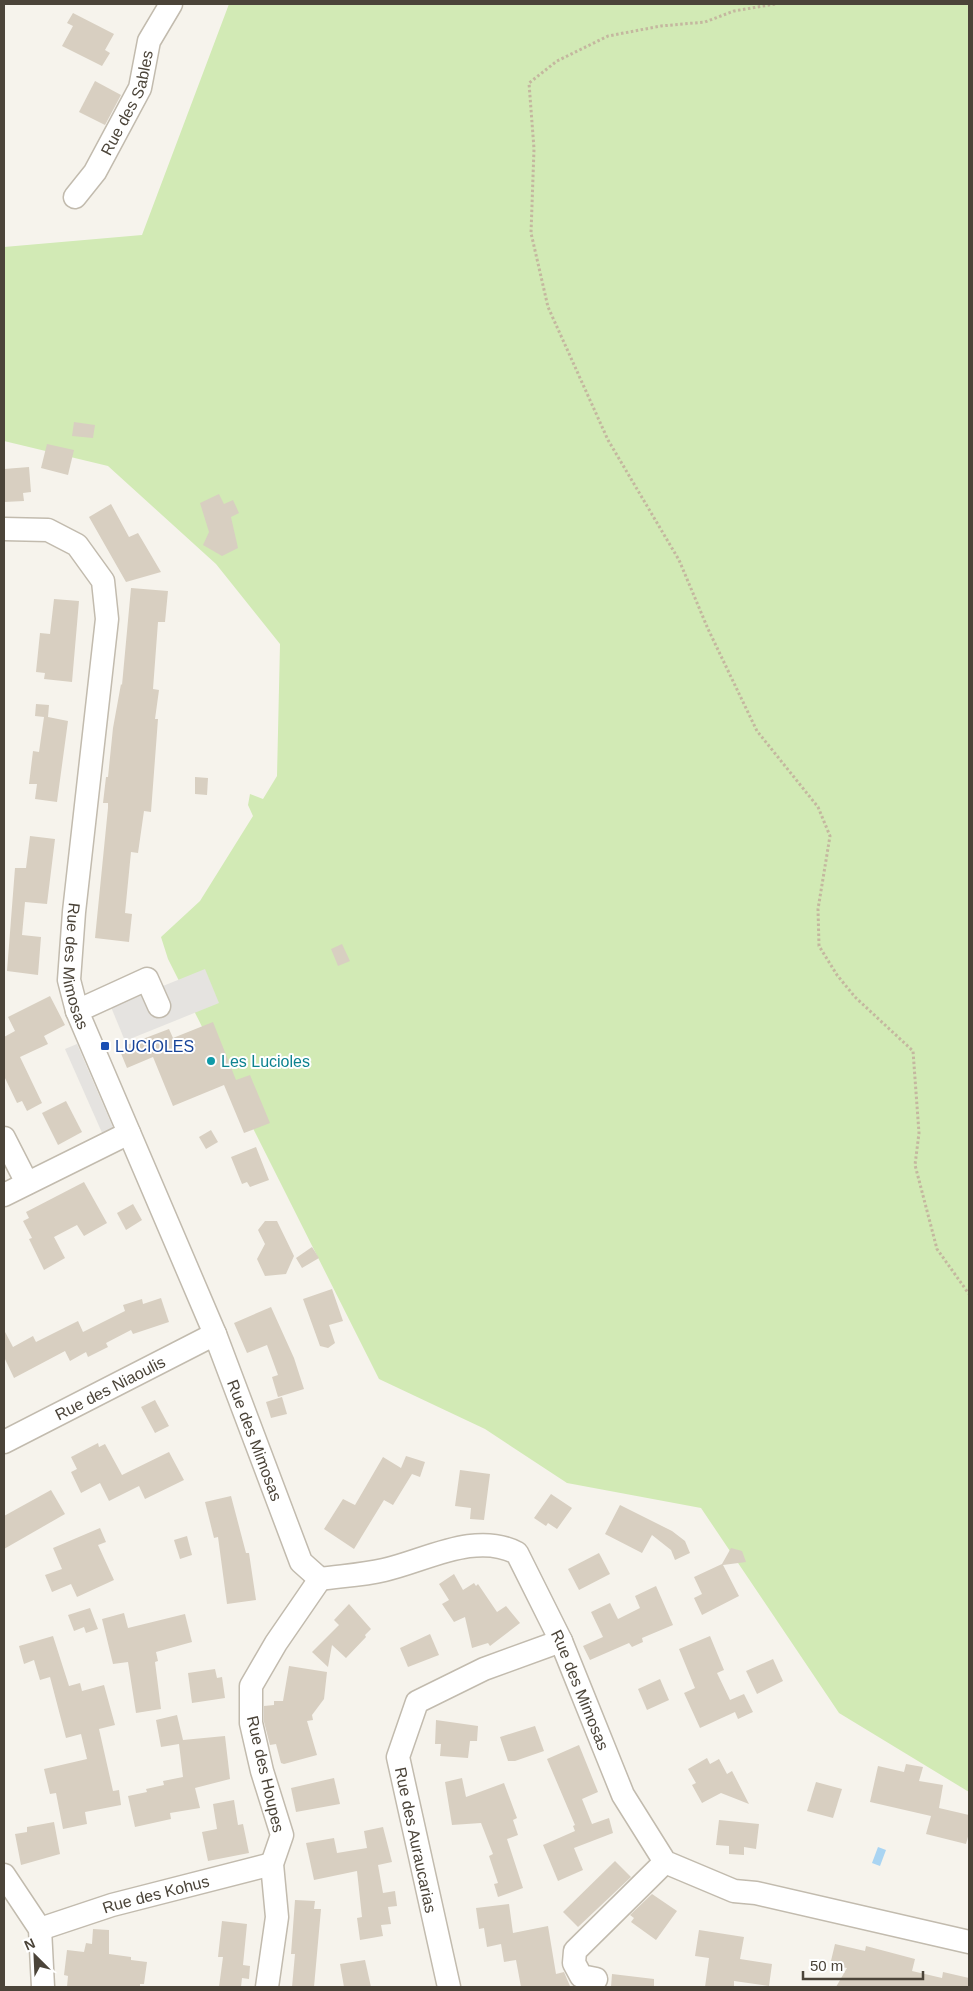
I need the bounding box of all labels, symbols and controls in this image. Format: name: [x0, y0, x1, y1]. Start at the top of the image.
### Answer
street label: Rue des Sables: [98, 49, 156, 158]
street label: Rue des Mimosas: [60, 902, 92, 1032]
place label: LUCIOLES: [115, 1038, 194, 1055]
marker: LUCIOLES: [99, 1040, 111, 1052]
place label: Les Lucioles: [221, 1053, 310, 1070]
marker: Les Lucioles: [205, 1055, 217, 1067]
street label: Rue des Niaoulis: [52, 1353, 168, 1423]
street label: Rue des Mimosas: [224, 1377, 285, 1503]
street label: Rue des Mimosas: [548, 1627, 612, 1753]
street label: Rue des Houpes: [244, 1714, 287, 1834]
street label: Rue des Auraucarias: [392, 1766, 439, 1915]
street label: Rue des Kohus: [100, 1872, 211, 1917]
north arrow: [10, 1931, 60, 1981]
text: N: [22, 1935, 38, 1953]
scale bar: [803, 1948, 923, 1980]
text: 50 m: [810, 1957, 843, 1974]

